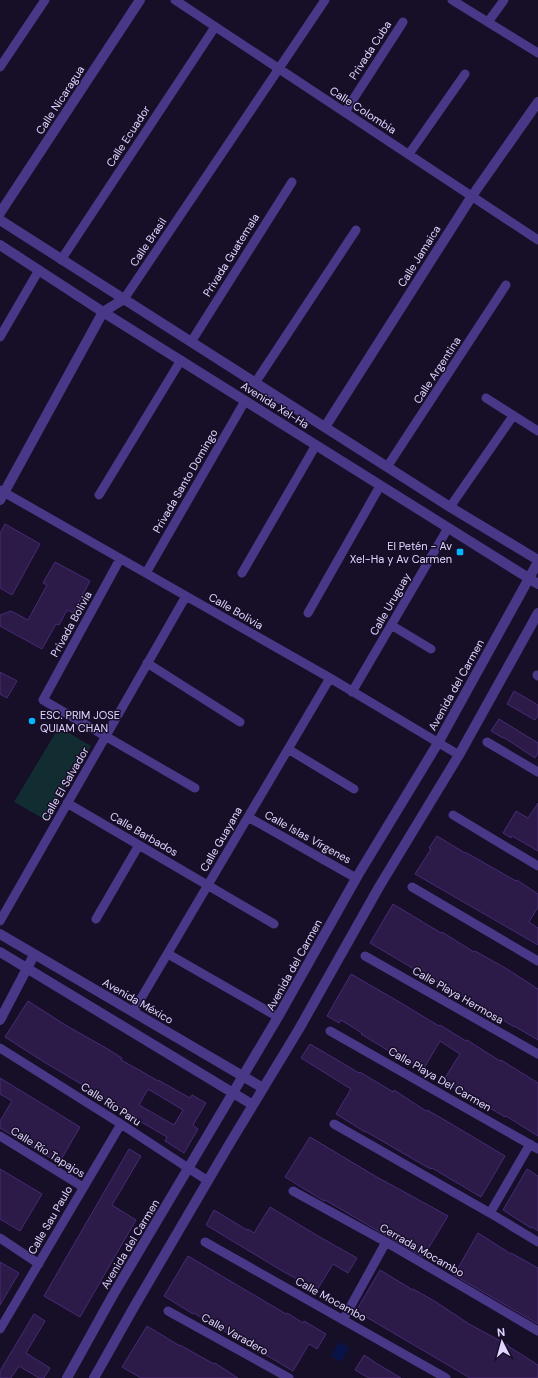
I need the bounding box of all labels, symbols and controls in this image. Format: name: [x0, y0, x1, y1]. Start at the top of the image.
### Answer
street label: Privada Cuba: [346, 18, 394, 82]
street label: Calle Nicaragua: [33, 63, 87, 137]
street label: Calle Colombia: [327, 83, 399, 137]
street label: Calle Ecuador: [103, 103, 153, 169]
street label: Privada Guatemala: [200, 211, 262, 299]
street label: Calle Brasil: [127, 215, 169, 269]
street label: Calle Jamaica: [394, 223, 444, 289]
street label: Calle Argentina: [410, 334, 464, 406]
street label: Avenida Xel-Ha: [238, 378, 312, 432]
street label: Privada Santo Domingo: [149, 426, 221, 536]
place label: El Petén - Av Xel-Ha y Av Carmen: [350, 539, 452, 566]
marker: El Petén - Av Xel-Ha y Av Carmen: [455, 547, 465, 557]
street label: Calle Uruguay: [366, 570, 414, 638]
street label: Privada Bolivia: [47, 589, 95, 659]
street label: Calle Bolivia: [206, 590, 266, 632]
street label: Avenida del Carmen: [425, 637, 487, 733]
place label: ESC. PRIM JOSE QUIAM CHAN: [40, 708, 120, 735]
marker: ESC. PRIM JOSE QUIAM CHAN: [27, 716, 37, 726]
street label: Calle El Salvador: [38, 744, 92, 824]
street label: Calle Guayana: [197, 804, 245, 874]
street label: Calle Islas Vírgenes: [262, 807, 354, 867]
street label: Calle Barbados: [107, 809, 181, 859]
street label: Avenida del Carmen: [263, 917, 325, 1013]
street label: Calle Playa Hermosa: [410, 963, 506, 1027]
street label: Avenida México: [100, 975, 176, 1027]
street label: Calle Playa Del Carmen: [386, 1044, 494, 1114]
street label: Calle Río Paru: [78, 1079, 144, 1129]
street label: Calle Río Tapajos: [8, 1123, 88, 1181]
street label: Calle Sau Paulo: [25, 1183, 75, 1257]
street label: Avenida del Carmen: [98, 1197, 162, 1291]
street label: Cerrada Mocambo: [377, 1220, 467, 1280]
street label: Calle Mocambo: [293, 1274, 369, 1324]
street label: Calle Varadero: [199, 1310, 271, 1358]
north arrow: [482, 1322, 522, 1362]
text: N: [496, 1325, 506, 1339]

